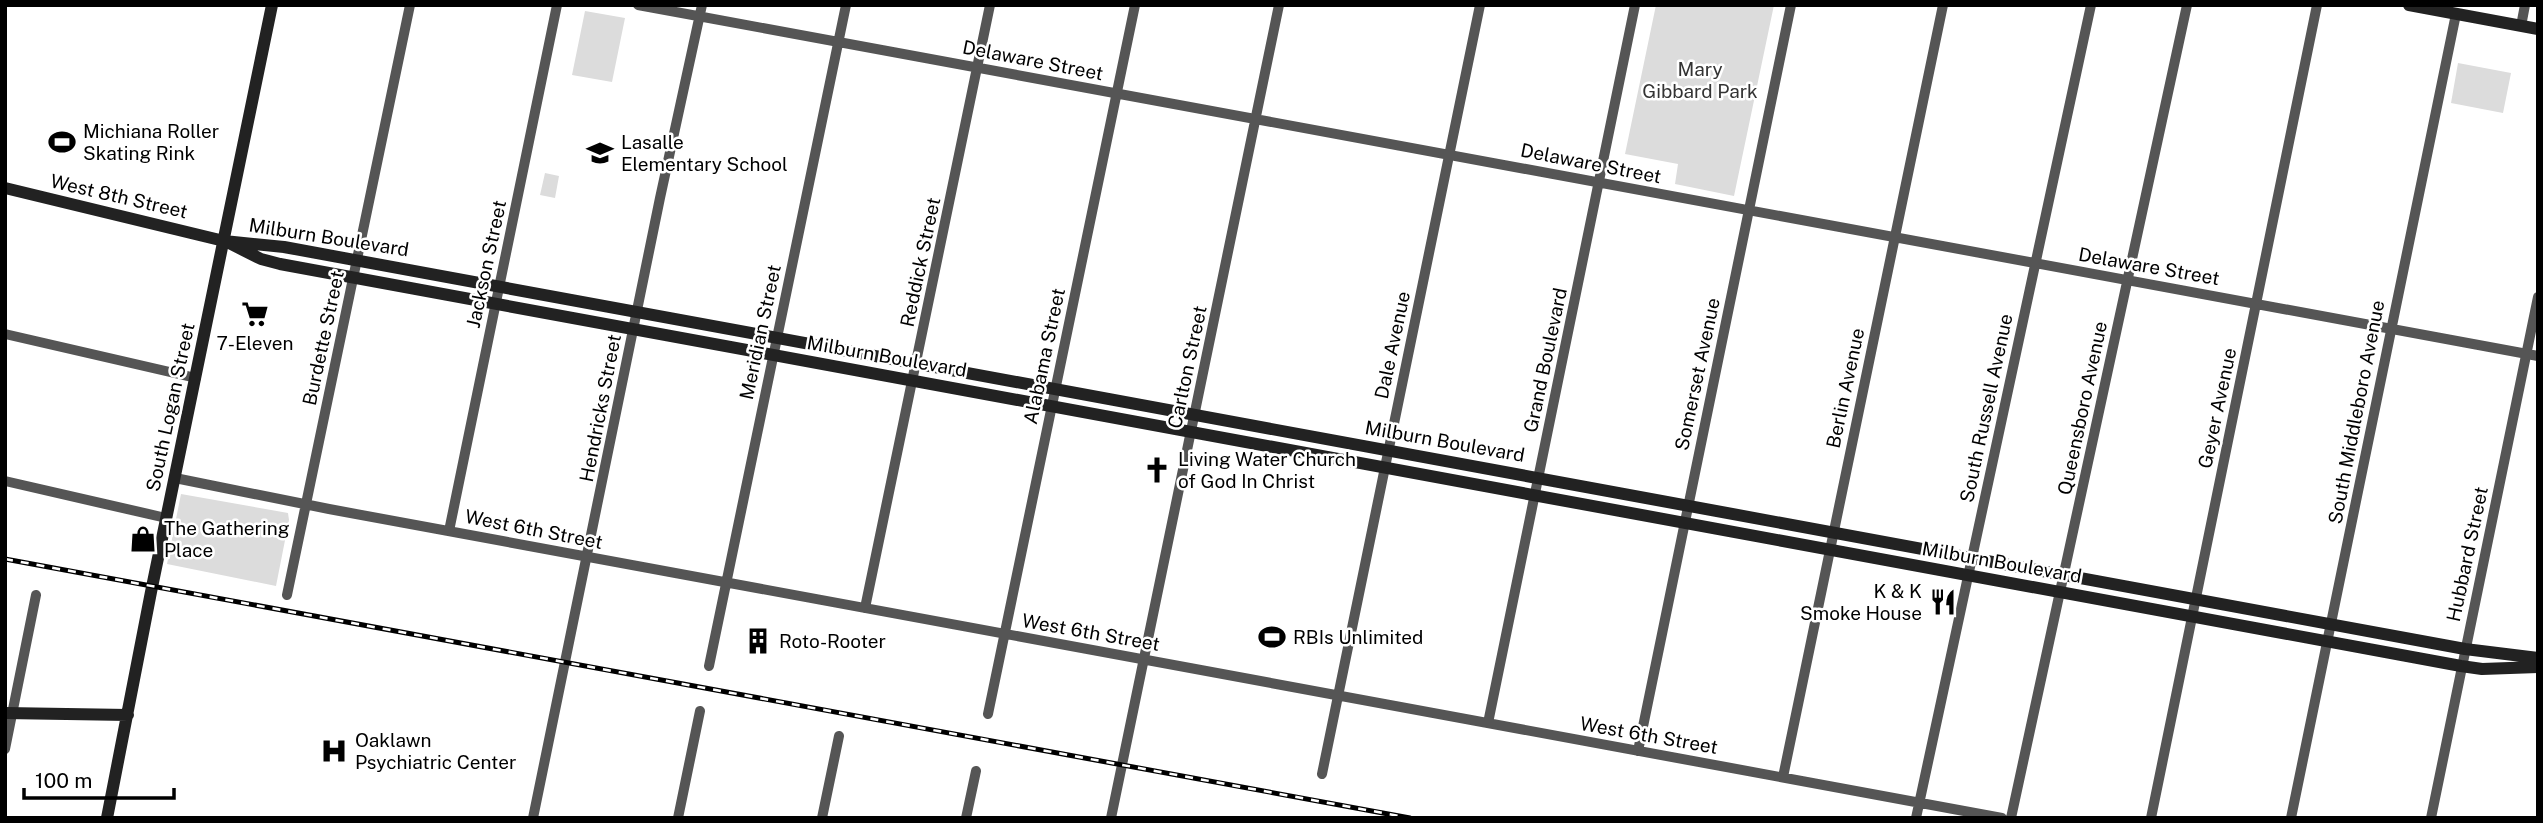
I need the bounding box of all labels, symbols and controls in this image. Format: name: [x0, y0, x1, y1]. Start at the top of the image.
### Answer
street label: Delaware Street: [961, 36, 1105, 84]
park label: Mary Gibbard Park: [1642, 58, 1758, 102]
place label: Michiana Roller Skating Rink: [83, 120, 219, 164]
sports icon: Michiana Roller Skating Rink: [47, 127, 77, 157]
place label: Lasalle Elementary School: [621, 131, 788, 175]
school or university icon: Lasalle Elementary School: [585, 138, 615, 168]
street label: Delaware Street: [1519, 139, 1663, 187]
street label: West 8th Street: [48, 170, 190, 222]
street label: Reddick Street: [896, 195, 944, 329]
street label: Jackson Street: [462, 198, 510, 330]
street label: Milburn Boulevard: [247, 213, 411, 261]
street label: Delaware Street: [2077, 243, 2221, 289]
street label: Meridian Street: [735, 263, 785, 401]
street label: Burdette Street: [298, 269, 348, 407]
street label: Alabama Street: [1019, 286, 1069, 426]
street label: Grand Boulevard: [1519, 286, 1571, 434]
street label: Dale Avenue: [1370, 289, 1414, 401]
street label: Somerset Avenue: [1670, 296, 1724, 452]
street label: South Middleboro Avenue: [2323, 298, 2389, 526]
supermarket icon: 7-Eleven: [240, 299, 270, 329]
street label: Carlton Street: [1163, 304, 1211, 430]
street label: South Russell Avenue: [1955, 312, 2017, 504]
street label: Queensboro Avenue: [2053, 319, 2111, 497]
street label: South Logan Street: [141, 321, 199, 493]
street label: Berlin Avenue: [1822, 326, 1868, 450]
street label: Milburn Boulevard: [805, 331, 969, 381]
place label: 7-Eleven: [216, 332, 294, 354]
street label: Hendricks Street: [575, 332, 625, 484]
street label: Geyer Avenue: [2193, 346, 2241, 470]
street label: Milburn Boulevard: [1363, 416, 1527, 466]
place label: Living Water Church of God In Christ: [1178, 448, 1356, 492]
church icon: Living Water Church of God In Christ: [1142, 455, 1172, 485]
street label: Hubbard Street: [2442, 484, 2492, 624]
street label: West 6th Street: [463, 505, 605, 553]
place label: The Gathering Place: [164, 517, 290, 561]
shop icon: The Gathering Place: [128, 524, 158, 554]
street label: Milburn Boulevard: [1920, 537, 2084, 587]
place label: K & K Smoke House: [1800, 580, 1922, 624]
restaurant icon: K & K Smoke House: [1928, 587, 1958, 617]
street label: West 6th Street: [1020, 609, 1162, 655]
sports icon: RBIs Unlimited: [1257, 622, 1287, 652]
building icon: Roto-Rooter: [743, 626, 773, 656]
place label: RBIs Unlimited: [1293, 626, 1423, 648]
place label: Roto-Rooter: [779, 630, 886, 652]
street label: West 6th Street: [1578, 712, 1720, 758]
place label: Oaklawn Psychiatric Center: [355, 729, 516, 773]
hospital icon: Oaklawn Psychiatric Center: [319, 736, 349, 766]
scale bar: [24, 756, 175, 800]
text: 100 m: [35, 768, 92, 793]

